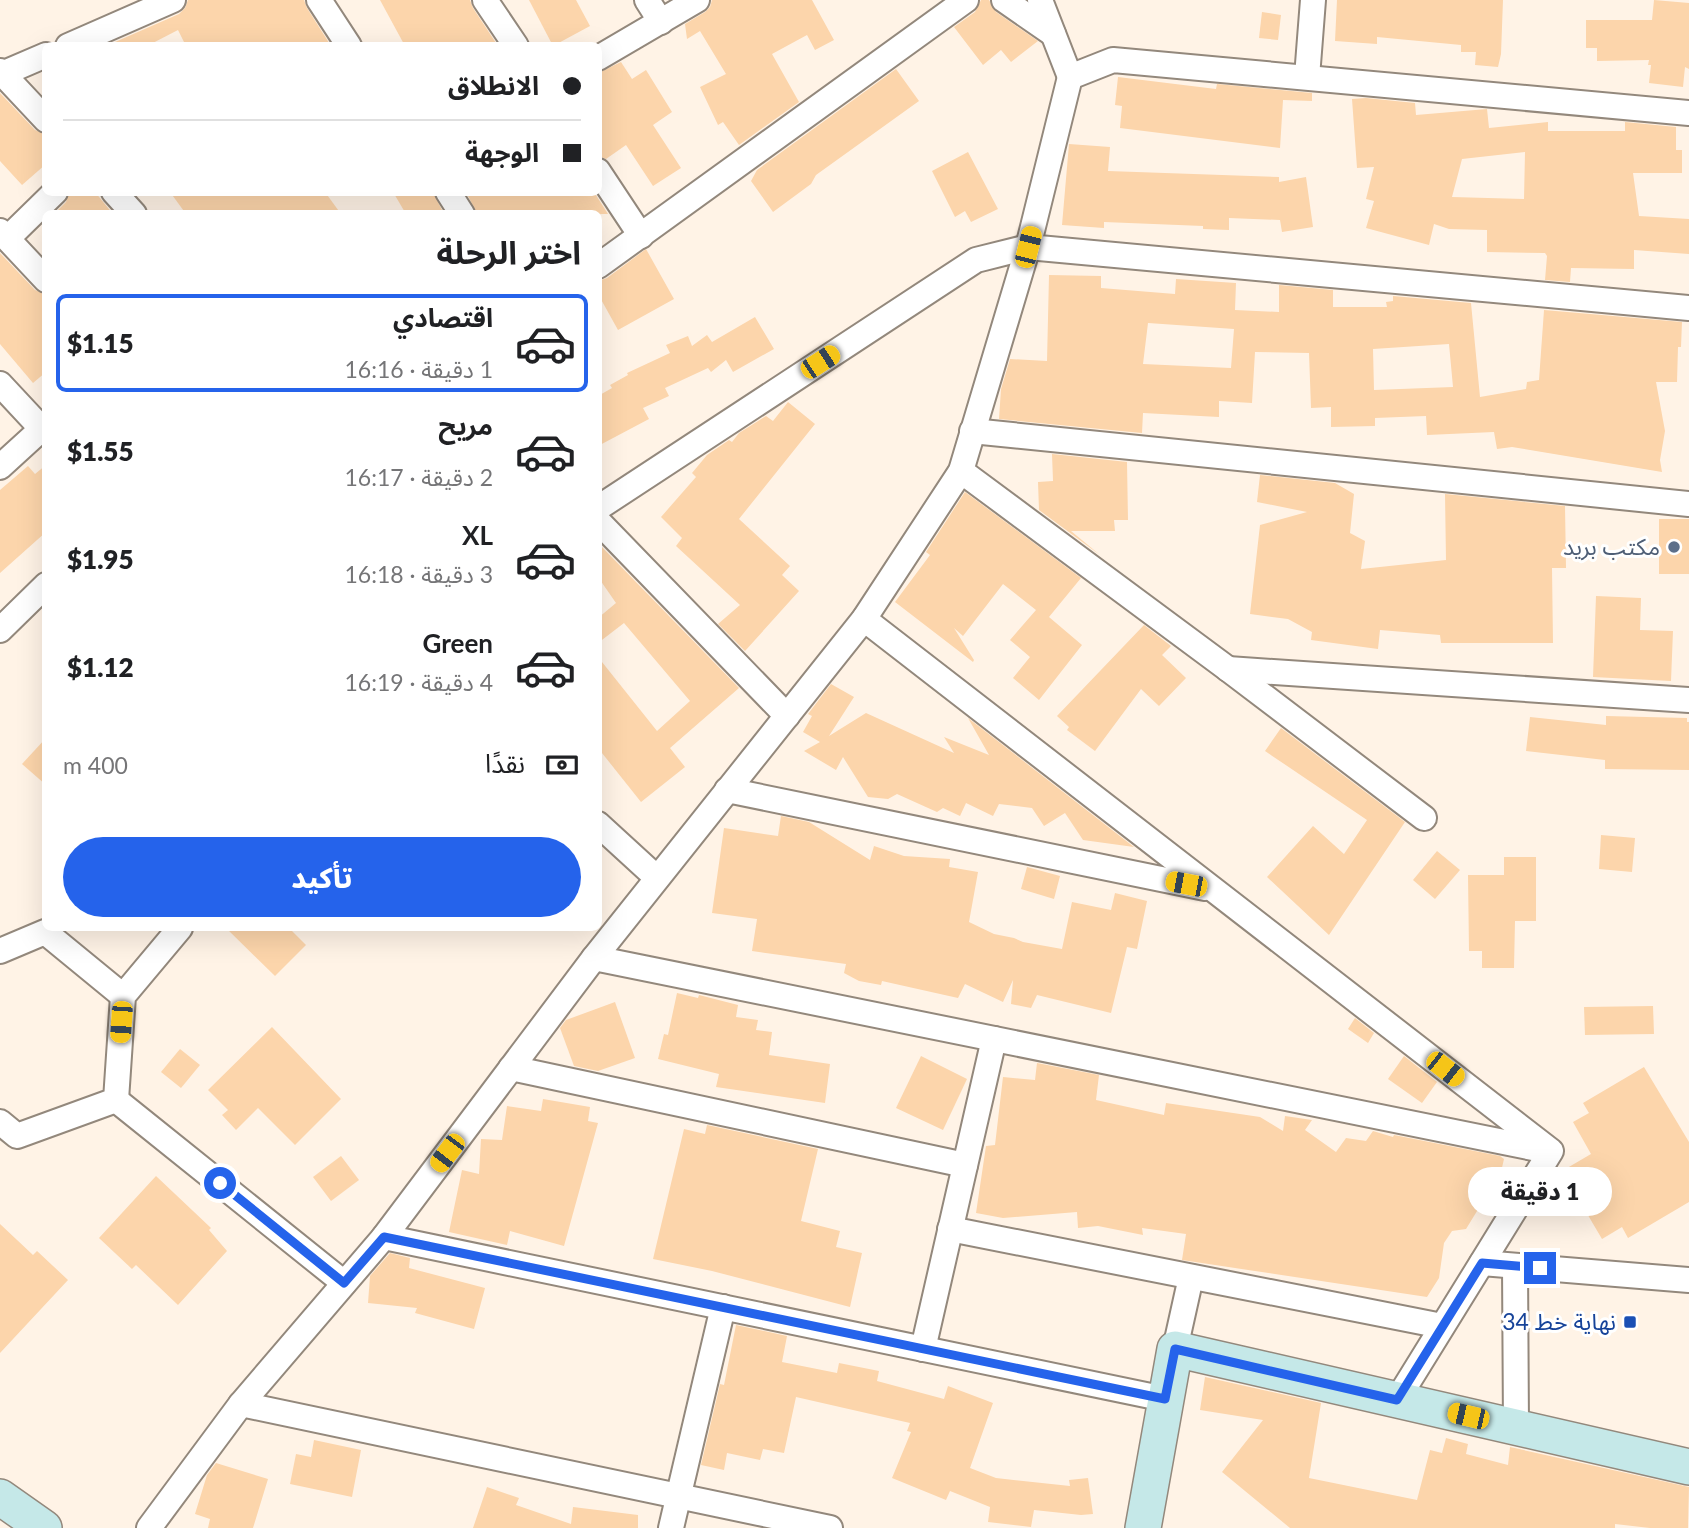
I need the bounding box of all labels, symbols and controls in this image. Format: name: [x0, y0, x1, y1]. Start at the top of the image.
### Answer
text: الانطلاق: [448, 69, 539, 101]
text: الوجهة: [465, 136, 539, 168]
car: [1013, 224, 1044, 270]
text: اختر الرحلة: [437, 232, 581, 271]
text: اقتصادي: [393, 301, 493, 333]
icon: car: [514, 312, 577, 375]
text: $1.15: [67, 327, 134, 359]
car: [797, 342, 844, 382]
text: 1 دقيقة · 16:16: [345, 355, 493, 383]
text: مريح: [438, 409, 493, 441]
icon: car: [514, 420, 577, 483]
text: $1.55: [67, 435, 134, 467]
text: 2 دقيقة · 16:17: [345, 463, 493, 491]
text: XL: [462, 519, 493, 551]
icon: car: [514, 528, 577, 591]
place label: مكتب بريد: [1563, 532, 1660, 561]
marker: مكتب بريد: [1666, 539, 1682, 555]
text: $1.95: [67, 543, 134, 575]
text: 3 دقيقة · 16:18: [345, 560, 493, 588]
text: Green: [423, 627, 493, 659]
icon: car: [514, 636, 577, 699]
text: $1.12: [67, 651, 134, 683]
text: 4 دقيقة · 16:19: [345, 668, 493, 696]
icon: cash: [543, 746, 581, 784]
text: نقدًا: [485, 747, 525, 779]
text: 400 m: [63, 751, 128, 779]
button: تأكيد: [63, 837, 581, 917]
car: [1164, 870, 1209, 898]
car: [110, 1000, 133, 1044]
car: [1422, 1048, 1469, 1090]
car: [426, 1130, 469, 1176]
callout: 1 دقيقة: [1468, 1166, 1612, 1216]
route start: [204, 1167, 236, 1199]
text: 1 دقيقة: [1501, 1177, 1579, 1205]
route end: [1524, 1252, 1556, 1284]
place label: نهاية خط 34: [1502, 1307, 1616, 1335]
marker: نهاية خط 34: [1622, 1314, 1638, 1330]
car: [1446, 1401, 1491, 1431]

